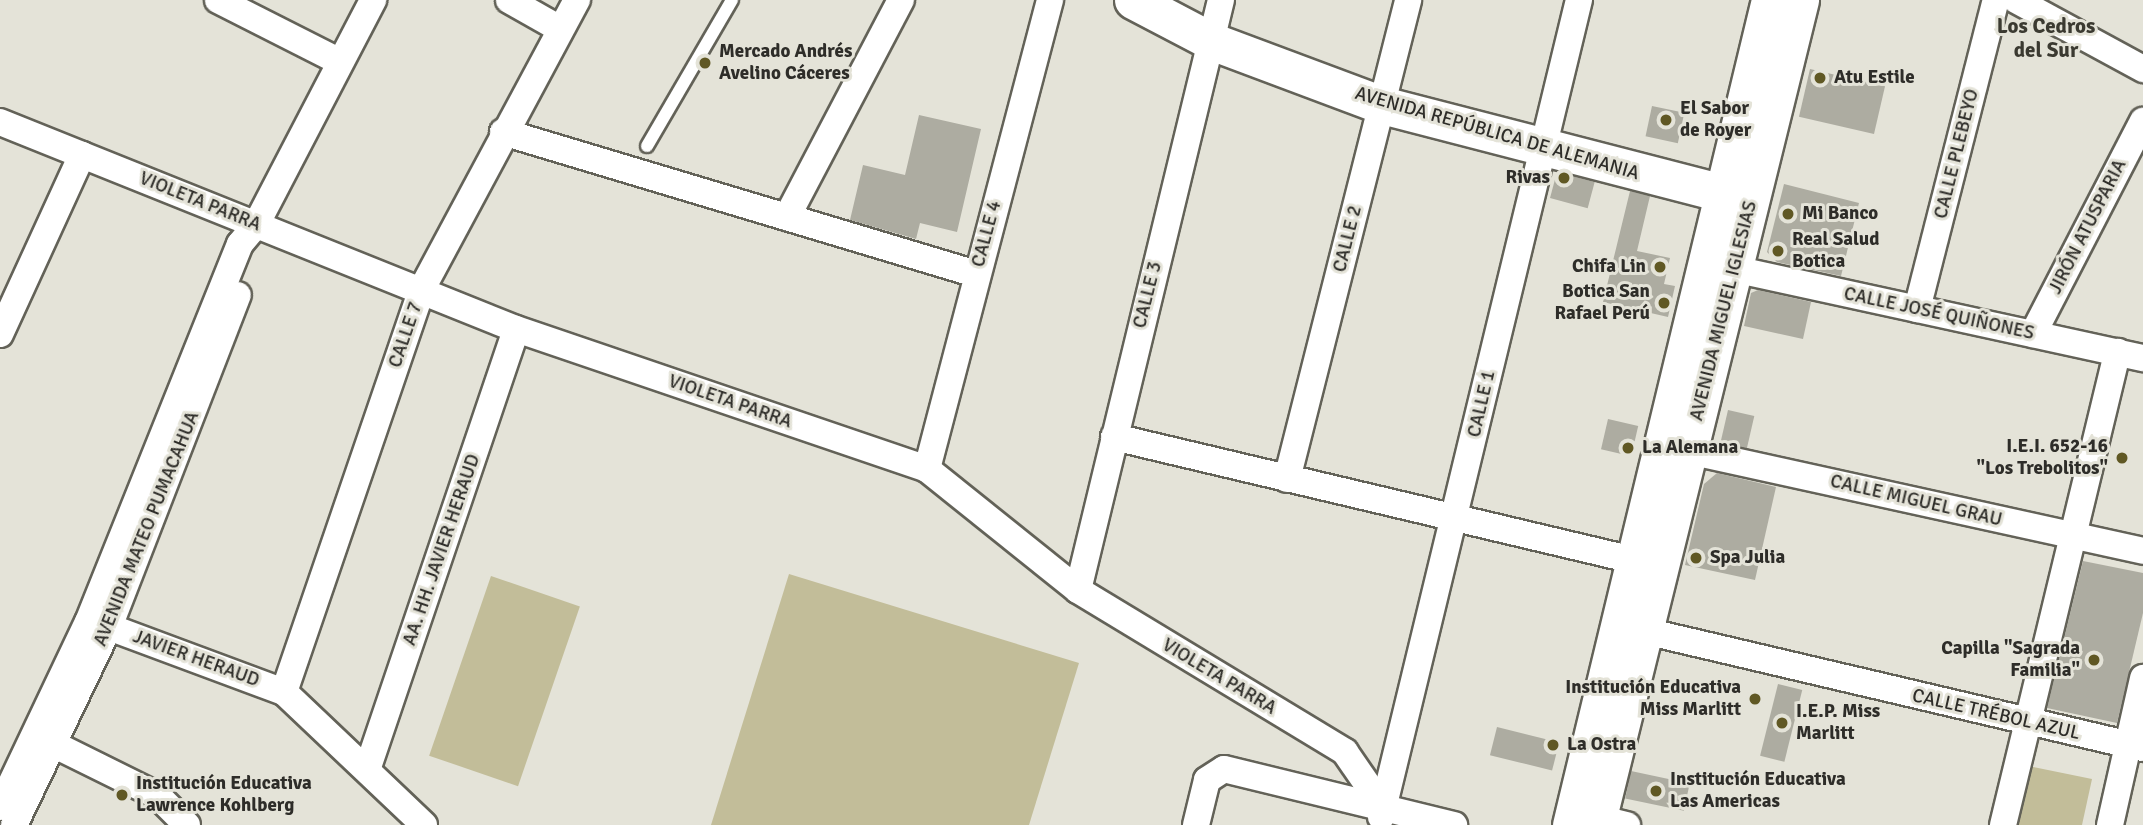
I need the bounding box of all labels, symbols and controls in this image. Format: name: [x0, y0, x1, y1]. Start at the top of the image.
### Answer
district label: Los Cedros del Sur: [1997, 13, 2095, 63]
place label: Mercado Andrés Avelino Cáceres: [719, 41, 852, 85]
marker: Mercado Andrés Avelino Cáceres: [697, 55, 713, 71]
place label: Atu Estile: [1834, 67, 1915, 89]
marker: Atu Estile: [1812, 70, 1828, 86]
street label: AVENIDA REPÚBLICA DE ALEMANIA: [1352, 82, 1642, 186]
street label: CALLE PLEBEYO: [1930, 87, 1984, 221]
place label: El Sabor de Royer: [1680, 98, 1751, 142]
marker: El Sabor de Royer: [1658, 112, 1674, 128]
street label: JIRÓN ATUSPARIA: [2044, 156, 2132, 298]
street label: VIOLETA PARRA: [136, 167, 264, 237]
place label: Rivas: [1506, 167, 1550, 189]
marker: Rivas: [1556, 170, 1572, 186]
street label: CALLE 4: [967, 198, 1007, 270]
street label: AVENIDA MIGUEL IGLESIAS: [1686, 199, 1762, 423]
street label: CALLE 2: [1329, 203, 1367, 275]
place label: Mi Banco: [1802, 203, 1878, 225]
marker: Mi Banco: [1780, 206, 1796, 222]
place label: Real Salud Botica: [1792, 229, 1879, 273]
marker: Real Salud Botica: [1770, 243, 1786, 259]
place label: Chifa Lin: [1572, 256, 1646, 278]
street label: CALLE 3: [1129, 259, 1167, 331]
marker: Chifa Lin: [1652, 259, 1668, 275]
place label: Botica San Rafael Perú: [1554, 281, 1650, 325]
street label: CALLE JOSÉ QUIÑONES: [1842, 283, 2036, 345]
marker: Botica San Rafael Perú: [1656, 295, 1672, 311]
street label: CALLE 7: [384, 299, 428, 371]
street label: CALLE 1: [1463, 368, 1501, 440]
street label: VIOLETA PARRA: [665, 370, 795, 434]
street label: AVENIDA MATEO PUMACAHUA: [89, 408, 205, 650]
place label: I.E.I. 652-16 "Los Trebolitos": [1977, 436, 2108, 480]
place label: La Alemana: [1642, 437, 1738, 459]
marker: La Alemana: [1620, 440, 1636, 456]
marker: I.E.I. 652-16 "Los Trebolitos": [2114, 450, 2130, 466]
street label: AA. HH. JAVIER HERAUD: [399, 451, 485, 649]
street label: CALLE MIGUEL GRAU: [1828, 470, 2004, 532]
place label: Spa Julia: [1710, 547, 1785, 569]
marker: Spa Julia: [1688, 550, 1704, 566]
street label: JAVIER HERAUD: [130, 626, 262, 692]
street label: VIOLETA PARRA: [1158, 634, 1280, 720]
place label: Capilla "Sagrada Familia": [1941, 638, 2080, 682]
marker: Capilla "Sagrada Familia": [2086, 652, 2102, 668]
place label: Institución Educativa Miss Marlitt: [1565, 677, 1741, 721]
street label: CALLE TRÉBOL AZUL: [1910, 685, 2082, 745]
marker: Institución Educativa Miss Marlitt: [1747, 691, 1763, 707]
place label: I.E.P. Miss Marlitt: [1796, 701, 1880, 745]
marker: I.E.P. Miss Marlitt: [1774, 715, 1790, 731]
place label: La Ostra: [1567, 734, 1636, 756]
marker: La Ostra: [1545, 737, 1561, 753]
place label: Institución Educativa Las Americas: [1670, 769, 1846, 813]
place label: Institución Educativa Lawrence Kohlberg: [136, 773, 312, 817]
marker: Institución Educativa Las Americas: [1648, 783, 1664, 799]
marker: Institución Educativa Lawrence Kohlberg: [114, 787, 130, 803]

